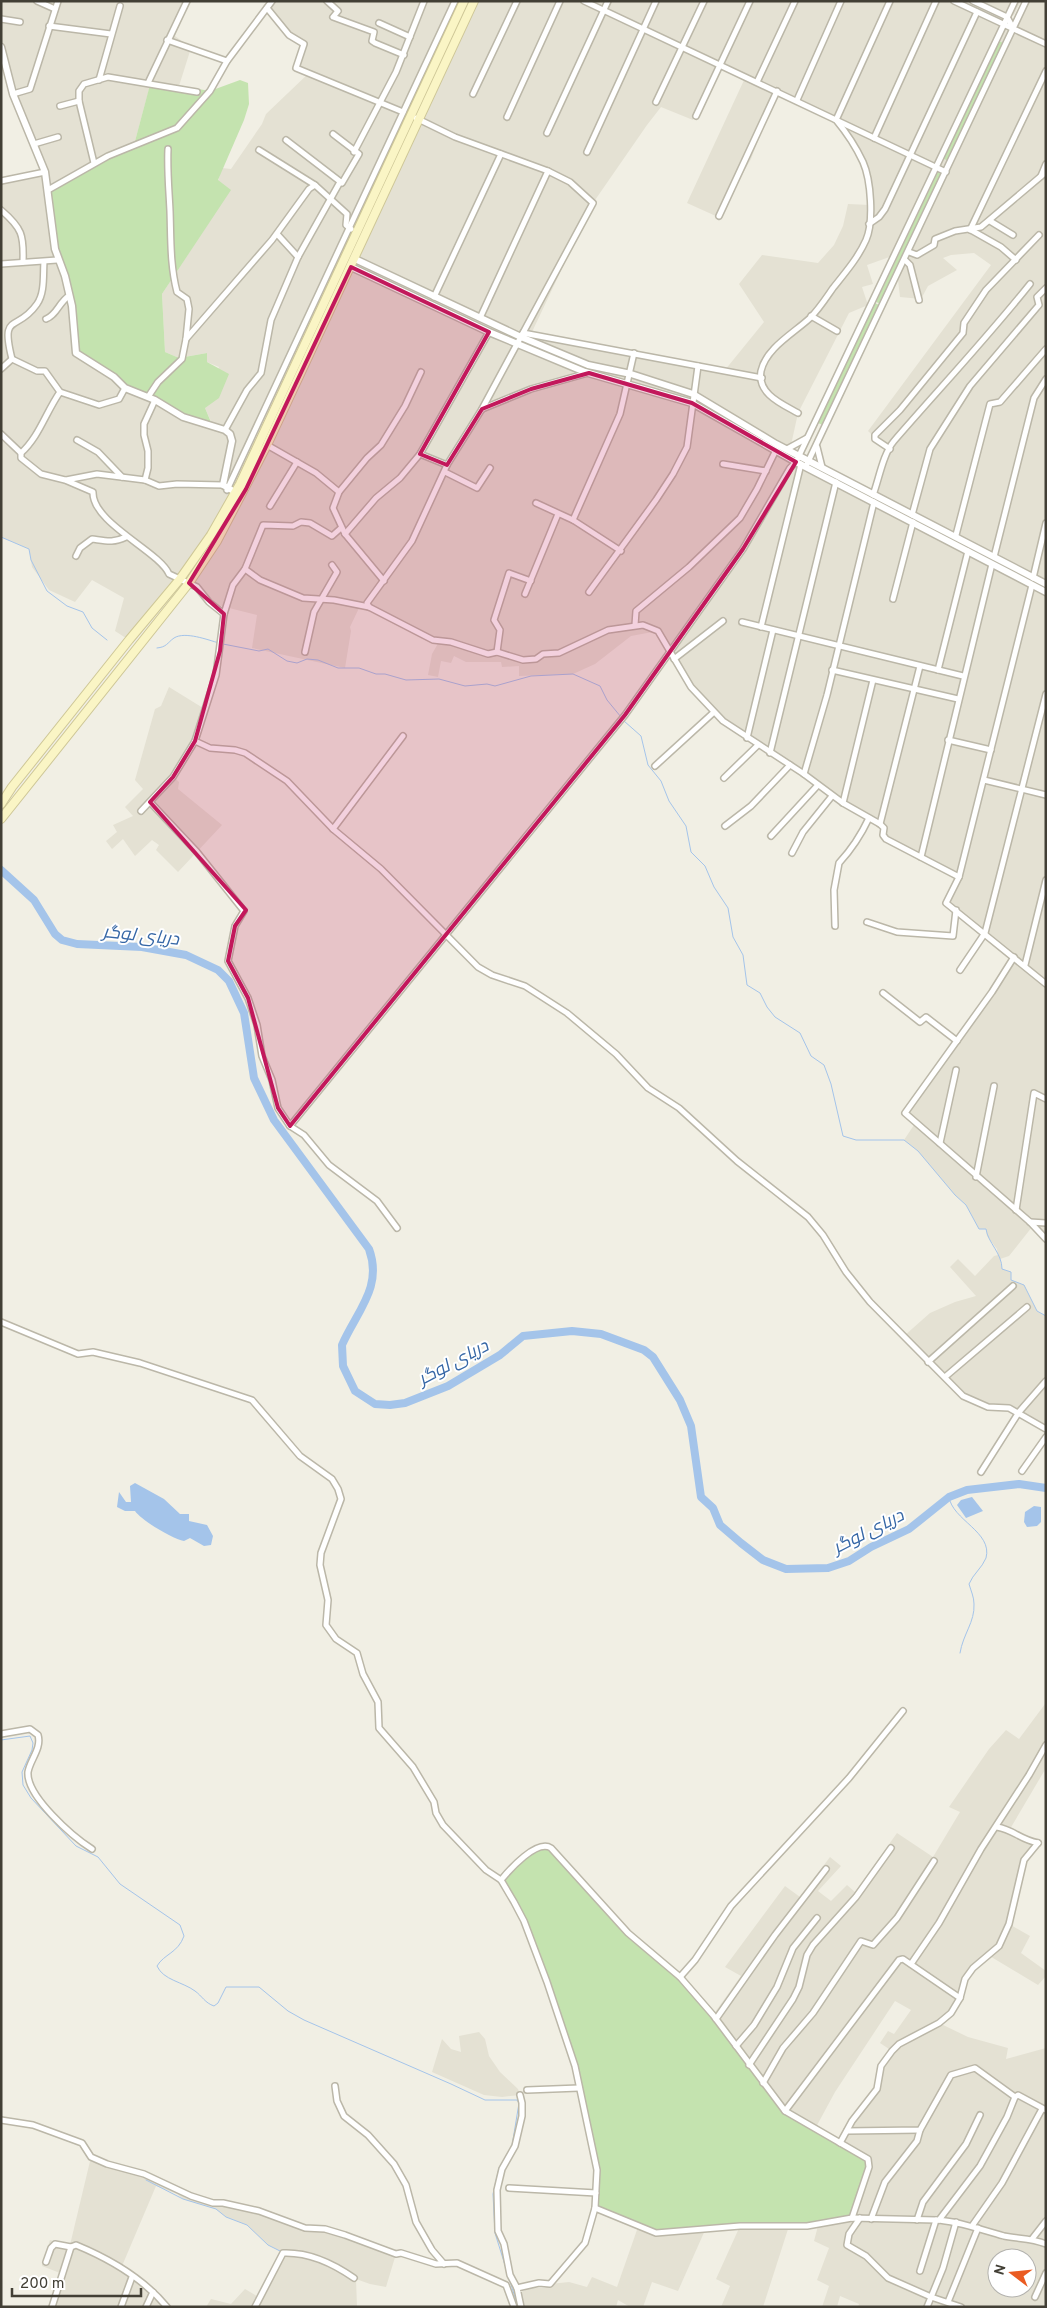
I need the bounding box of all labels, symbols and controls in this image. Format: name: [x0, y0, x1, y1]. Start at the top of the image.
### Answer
water label: دریای لوگر: [100, 921, 181, 952]
water label: دریای لوگر: [413, 1335, 494, 1392]
water label: دریای لوگر: [828, 1504, 909, 1561]
north arrow: [987, 2248, 1037, 2298]
text: N: [991, 2263, 1011, 2277]
scale bar: [12, 2266, 141, 2298]
text: 200 m: [20, 2275, 65, 2294]

